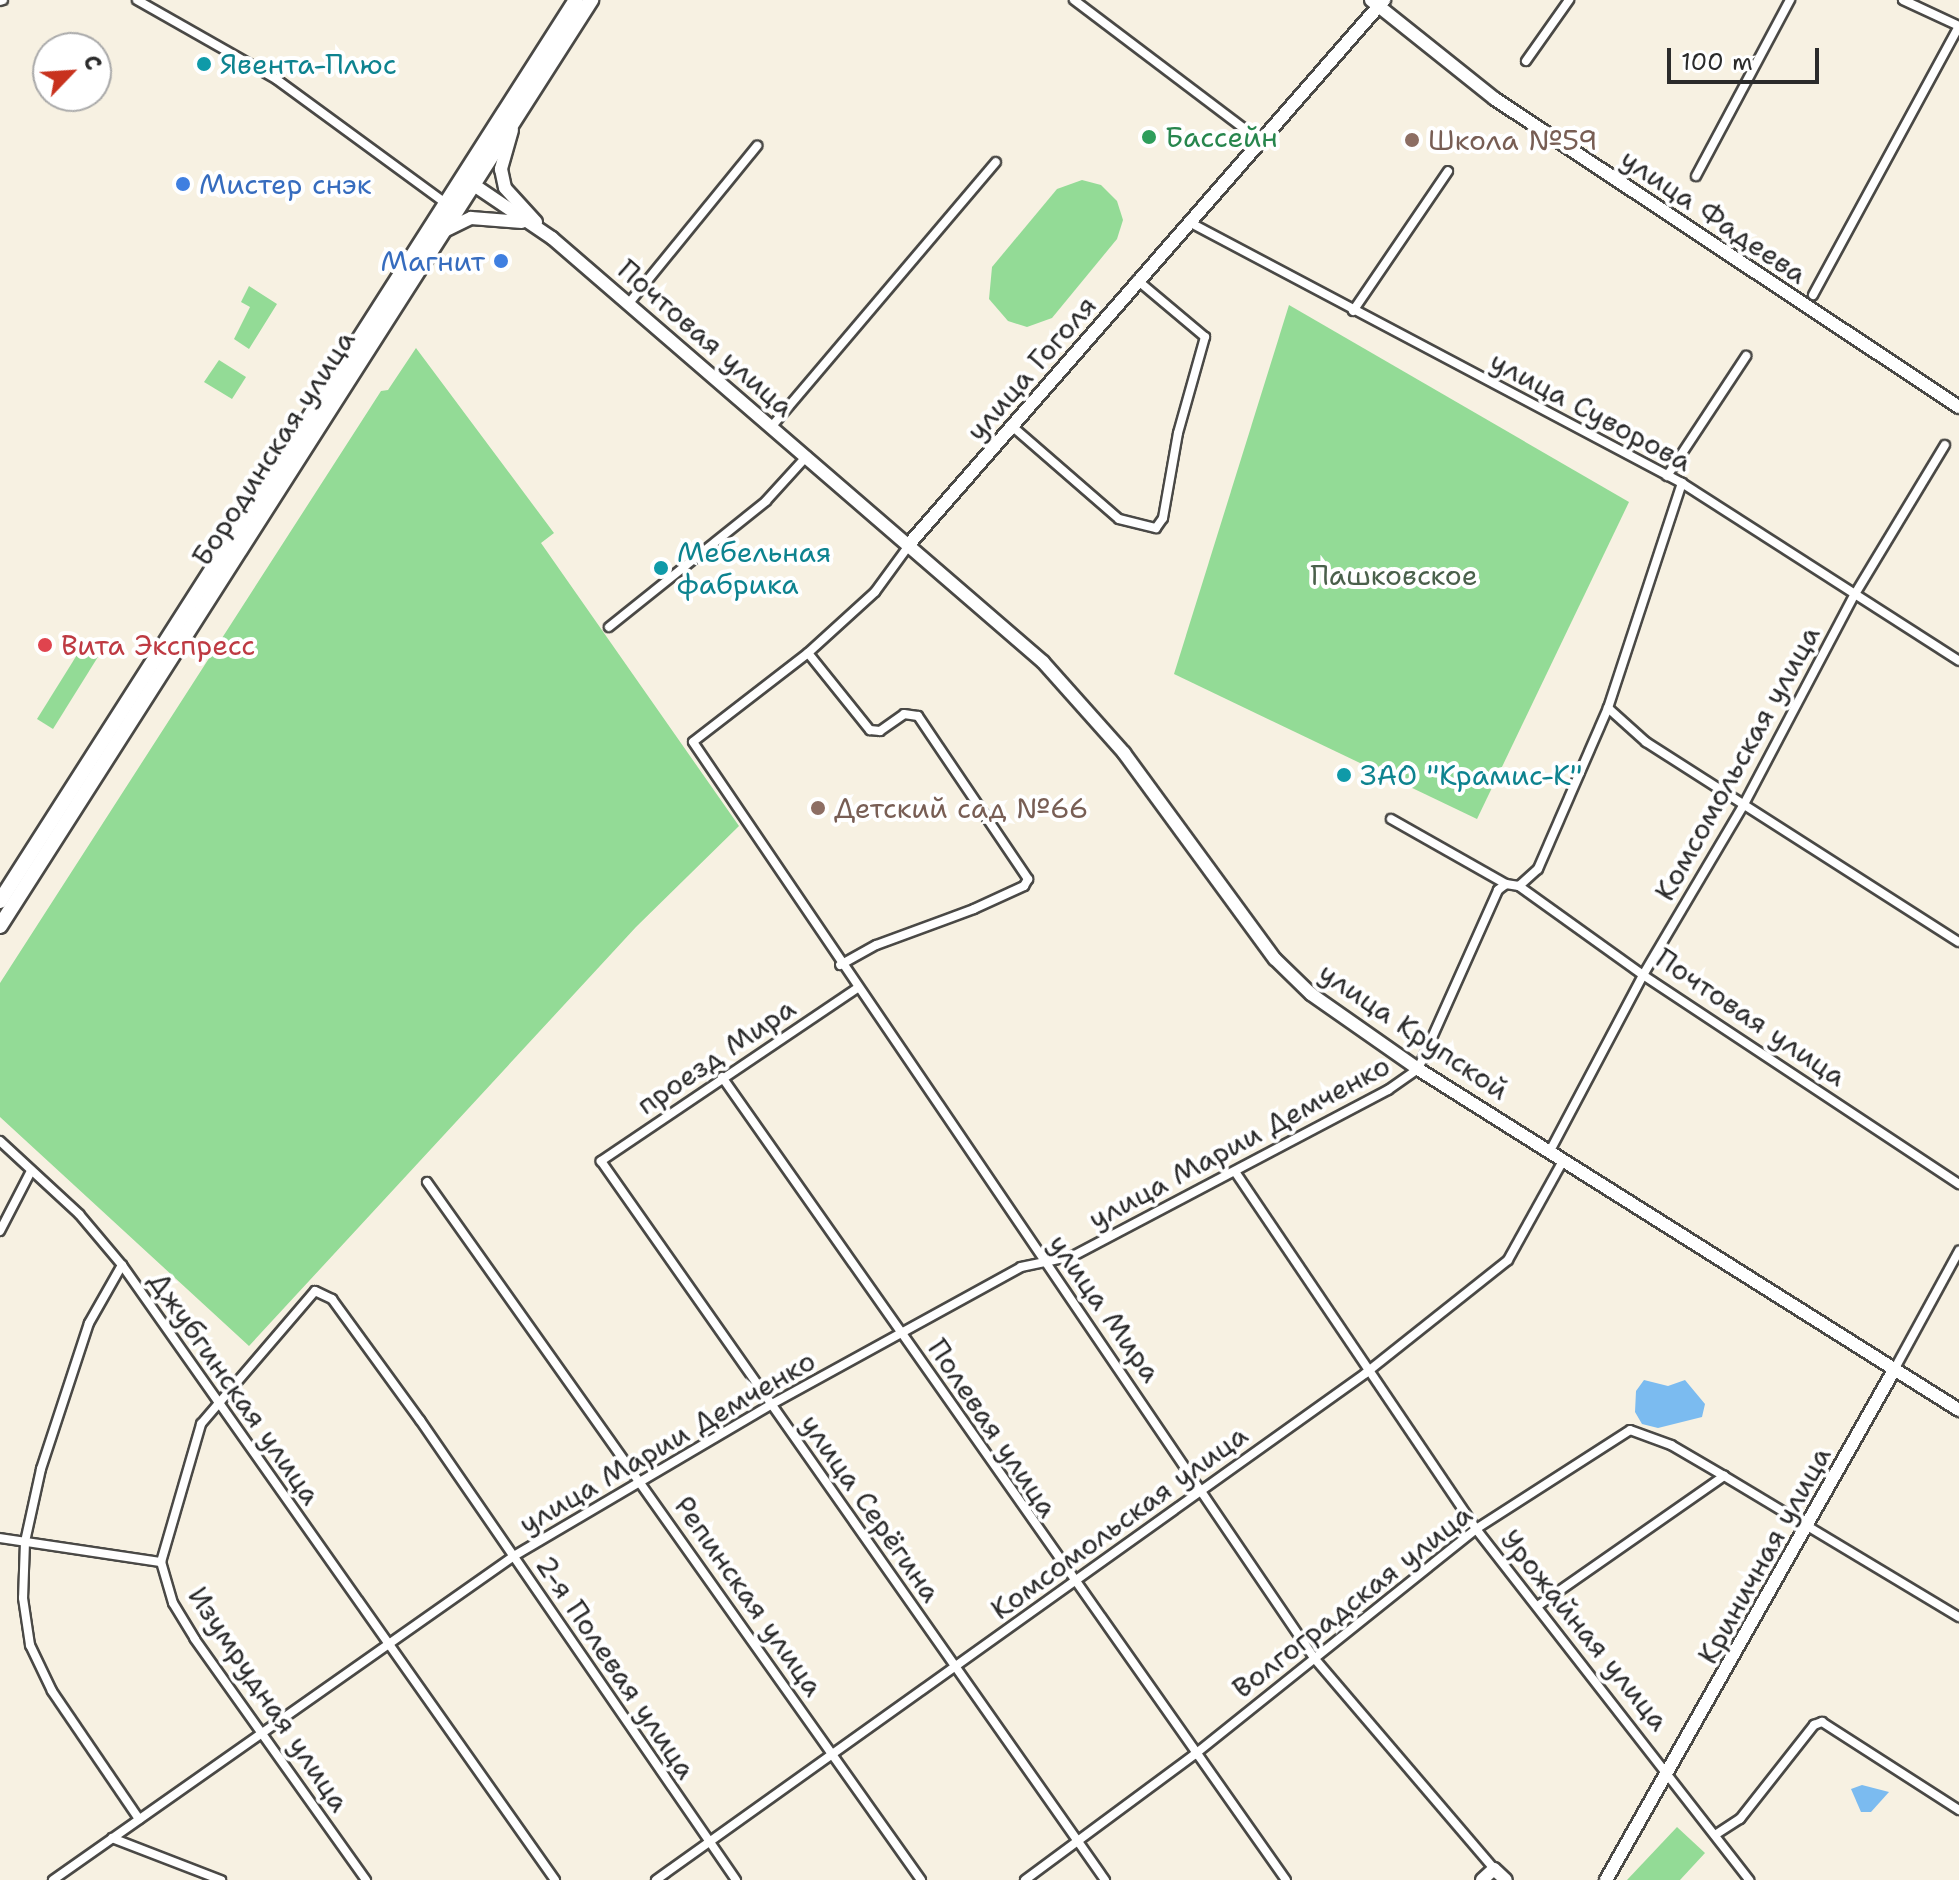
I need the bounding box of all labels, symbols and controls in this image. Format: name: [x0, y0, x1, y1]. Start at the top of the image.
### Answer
north arrow: [32, 32, 112, 112]
scale bar: [1671, 32, 1823, 82]
text: 100 m: [1681, 46, 1753, 78]
place label: Явента-Плюс: [220, 47, 397, 81]
text: С: [76, 50, 108, 75]
marker: Явента-Плюс: [195, 55, 213, 73]
place label: Бассейн: [1165, 120, 1278, 154]
place label: Школа №59: [1428, 123, 1598, 157]
marker: Бассейн: [1140, 128, 1158, 146]
marker: Школа №59: [1403, 131, 1421, 149]
street label: улица Фадеева: [1615, 141, 1813, 291]
place label: Мистер снэк: [199, 167, 372, 201]
marker: Мистер снэк: [174, 175, 192, 193]
place label: Магнит: [381, 244, 485, 278]
marker: Магнит: [492, 252, 510, 270]
street label: Почтовая улица: [611, 252, 801, 424]
street label: улица Гоголя: [959, 289, 1103, 447]
street label: Бородинская улица: [184, 324, 362, 572]
street label: улица Суворова: [1485, 344, 1697, 478]
place label: Мебельная фабрика: [677, 535, 831, 601]
park label: Пашковское: [1310, 558, 1478, 592]
marker: Мебельная фабрика: [652, 559, 670, 577]
street label: Комсомольская улица: [1647, 620, 1827, 906]
place label: Вита Экспресс: [61, 628, 255, 662]
marker: Вита Экспресс: [36, 636, 54, 654]
place label: ЗАО "Крамис-К": [1360, 758, 1582, 792]
marker: ЗАО "Крамис-К": [1335, 766, 1353, 784]
place label: Детский сад №66: [834, 791, 1088, 825]
marker: Детский сад №66: [809, 799, 827, 817]
street label: Почтовая улица: [1649, 941, 1853, 1093]
street label: улица Крупской: [1313, 955, 1515, 1107]
street label: проезд Мира: [630, 991, 802, 1121]
street label: улица Марии Демченко: [1083, 1048, 1395, 1236]
street label: улица Мира: [1042, 1228, 1168, 1388]
street label: Джубгинская улица: [142, 1265, 328, 1511]
street label: Полевая улица: [921, 1332, 1065, 1524]
street label: улица Марии Демченко: [513, 1343, 821, 1541]
street label: улица Серёгина: [794, 1408, 948, 1608]
street label: Комсомольская улица: [984, 1418, 1254, 1626]
street label: Криничная улица: [1690, 1441, 1838, 1669]
street label: Репинская улица: [667, 1490, 831, 1702]
street label: Волгоградская улица: [1226, 1497, 1478, 1705]
street label: Урожайная улица: [1494, 1523, 1676, 1737]
street label: 2-я Полевая улица: [529, 1549, 703, 1785]
street label: Изумрудная улица: [181, 1580, 357, 1818]

